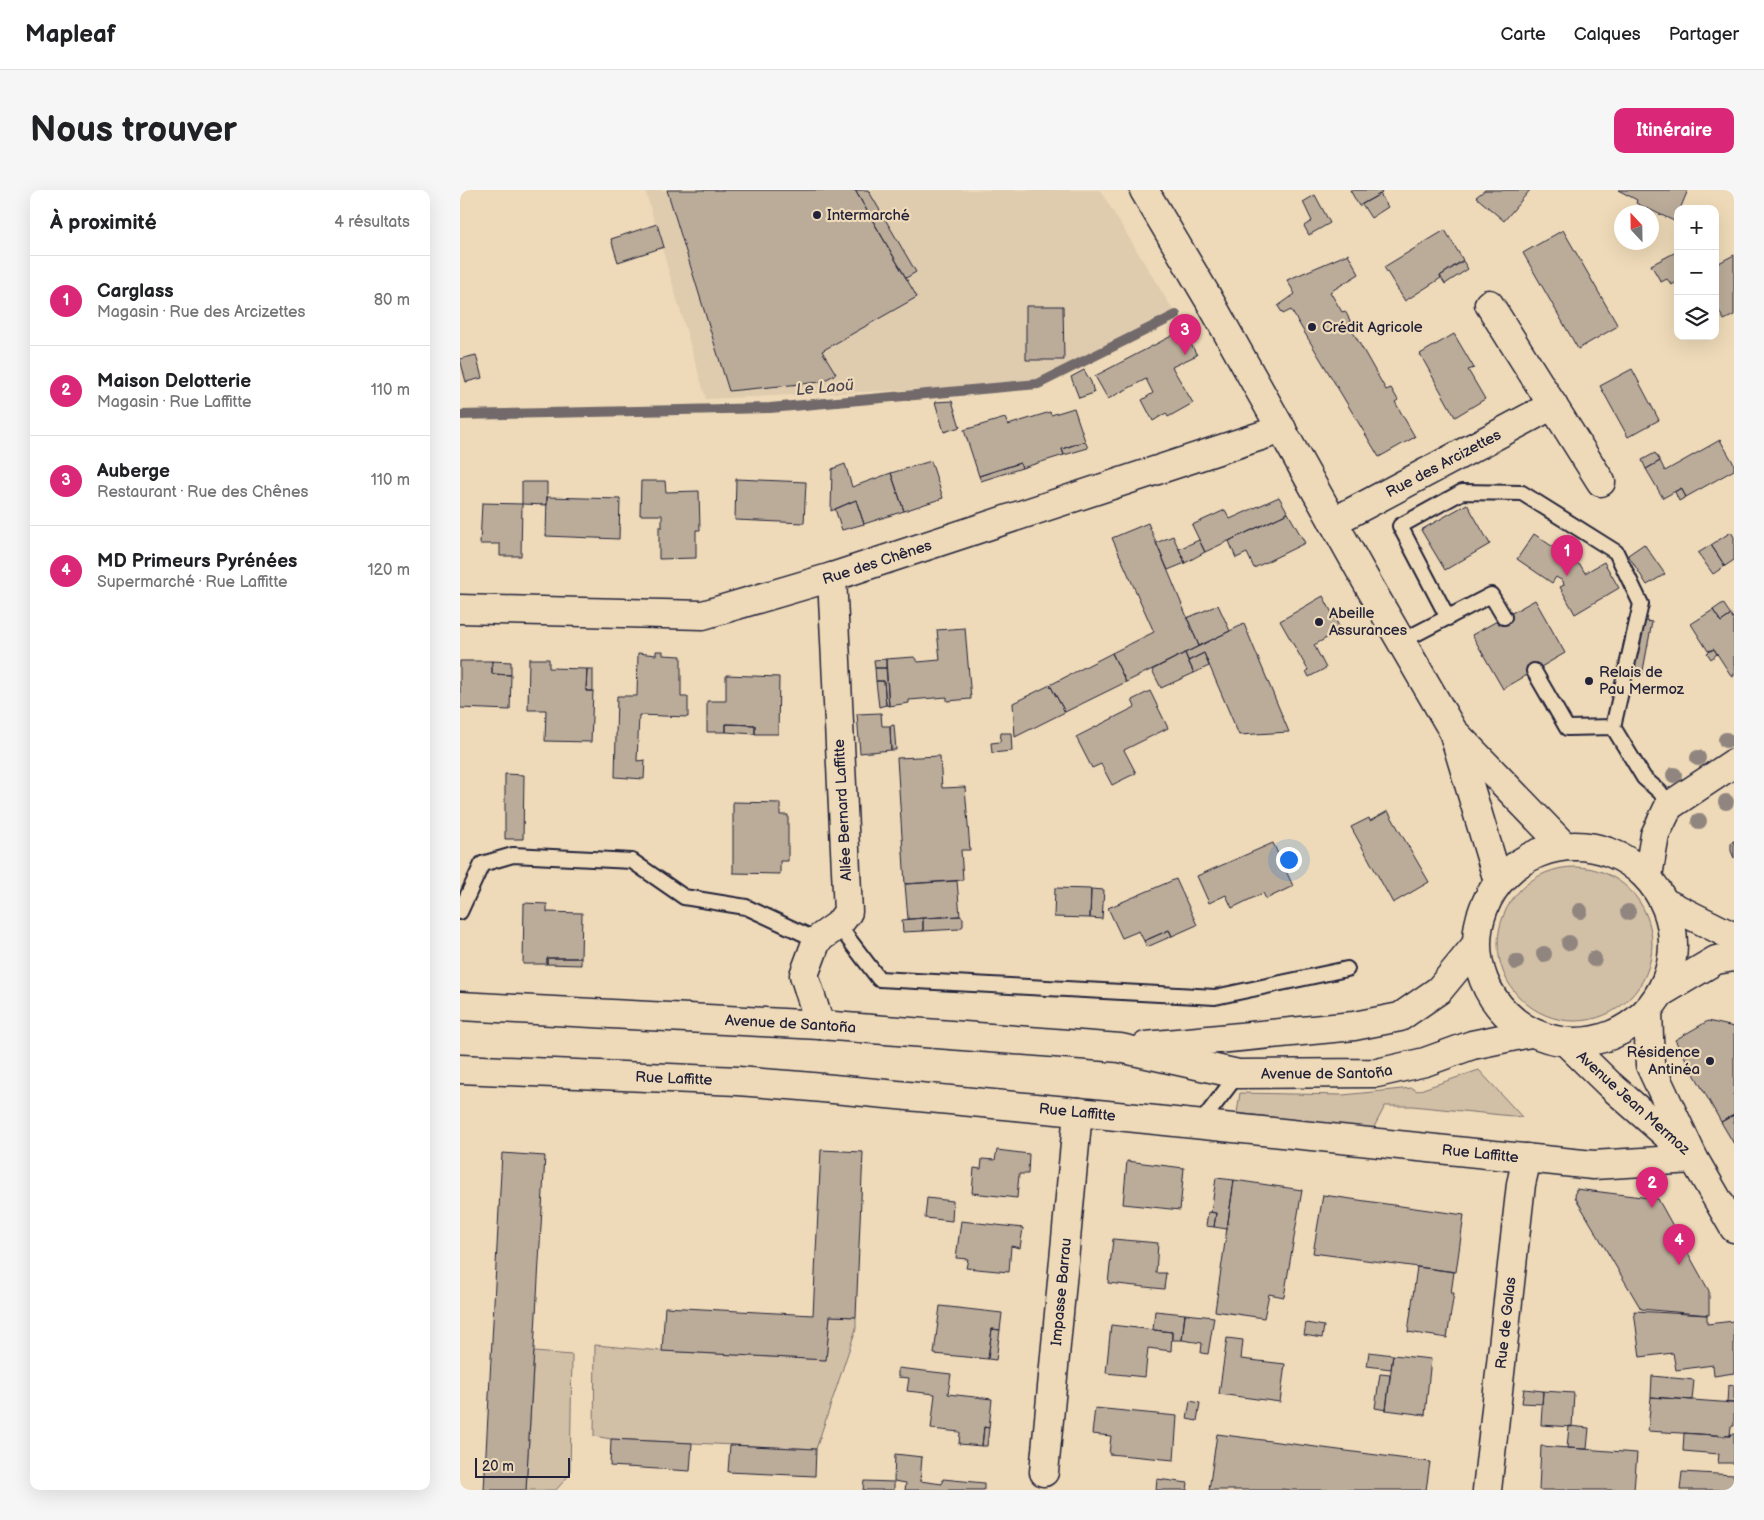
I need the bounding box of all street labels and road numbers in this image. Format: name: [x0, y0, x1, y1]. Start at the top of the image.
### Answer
street label: Rue des Arcizettes: [1382, 425, 1505, 502]
street label: Rue des Chênes: [820, 535, 935, 589]
street label: Allée Bernard Laffitte: [830, 738, 856, 881]
street label: Avenue de Santoña: [724, 1010, 857, 1037]
street label: Avenue Jean Mermoz: [1572, 1047, 1694, 1160]
street label: Avenue de Santoña: [1261, 1060, 1394, 1083]
street label: Rue Laffitte: [635, 1067, 713, 1089]
street label: Rue Laffitte: [1038, 1099, 1117, 1125]
street label: Rue Laffitte: [1441, 1140, 1520, 1167]
street label: Impasse Barrau: [1046, 1237, 1076, 1347]
street label: Rue de Galas: [1491, 1275, 1520, 1370]

